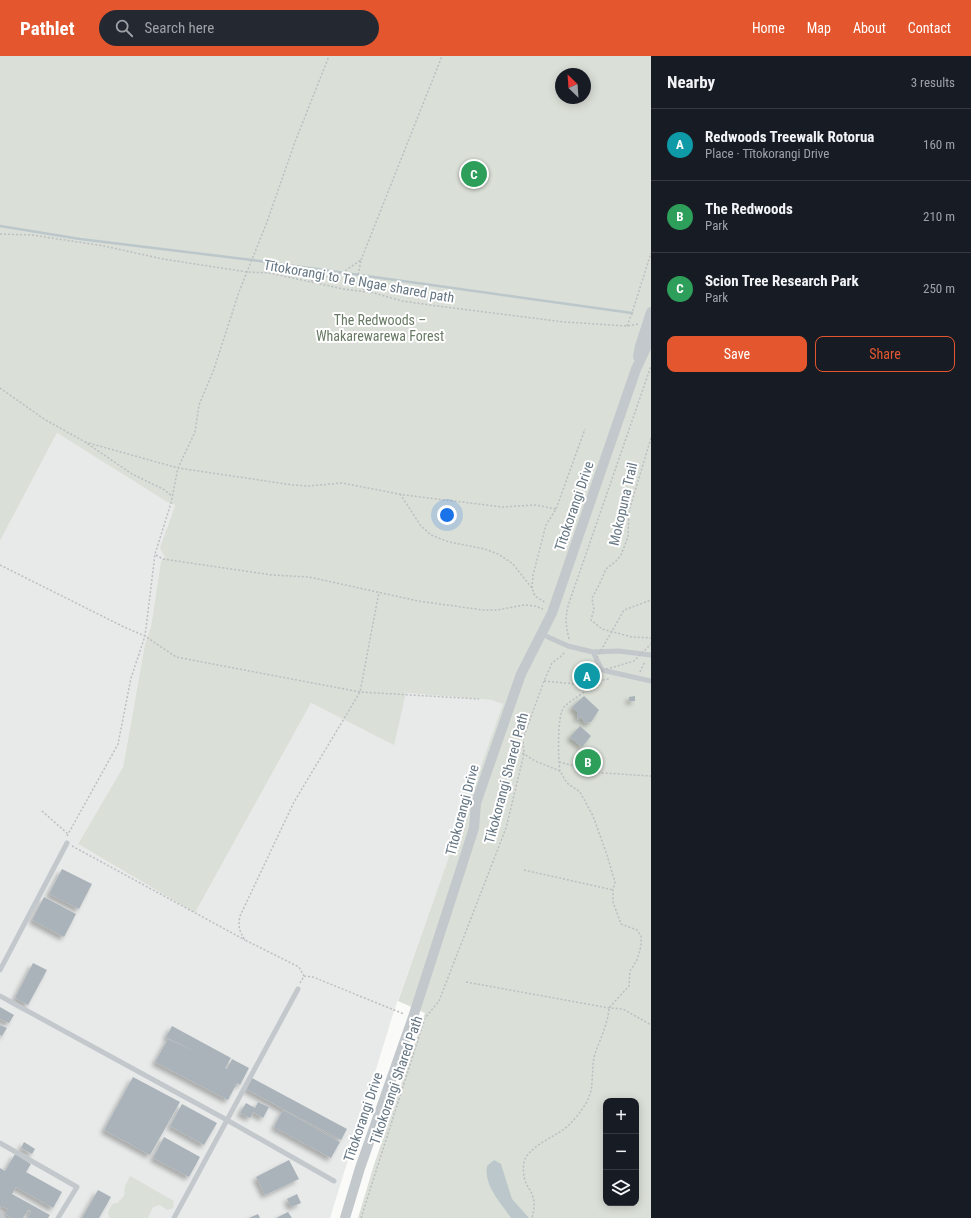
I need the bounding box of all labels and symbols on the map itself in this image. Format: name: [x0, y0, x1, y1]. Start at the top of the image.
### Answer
north arrow: [555, 68, 591, 104]
pin: C: [461, 159, 487, 189]
street label: Tītokorangi to Te Ngae shared path: [262, 256, 456, 306]
park label: The Redwoods – Whakarewarewa Forest: [316, 312, 444, 344]
street label: Tītokorangi Drive: [551, 459, 597, 553]
street label: Mokopuna Trail: [606, 461, 640, 547]
your location: [437, 505, 457, 525]
pin: A: [574, 661, 600, 691]
street label: Tikokorangi Shared Path: [481, 711, 531, 845]
pin: B: [575, 747, 601, 777]
street label: Tītokorangi Drive: [442, 762, 482, 857]
street label: Tikokorangi Shared Path: [366, 1014, 426, 1146]
street label: Tītokorangi Drive: [340, 1070, 386, 1164]

